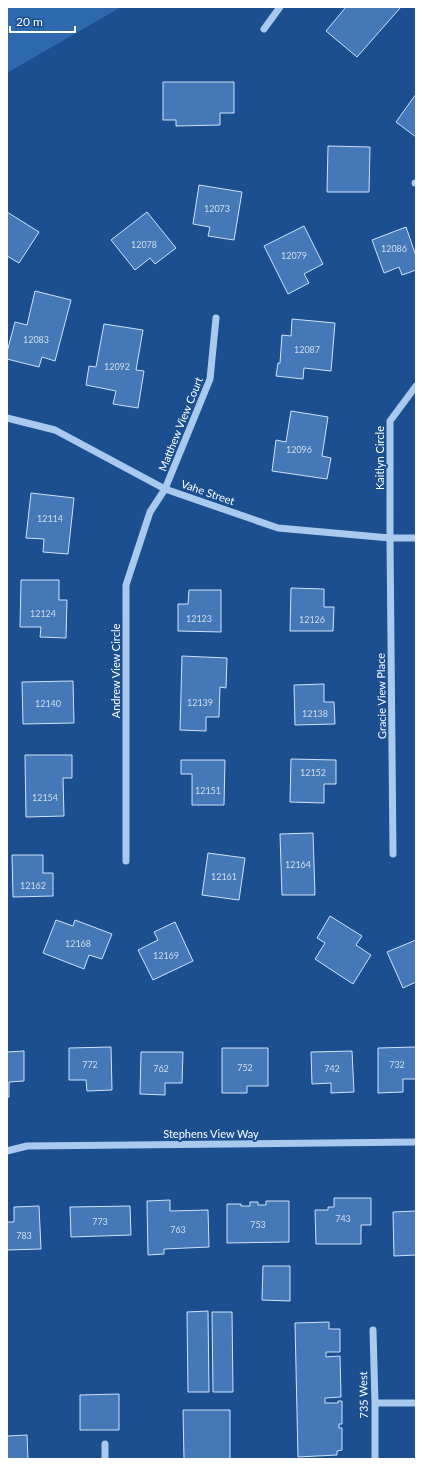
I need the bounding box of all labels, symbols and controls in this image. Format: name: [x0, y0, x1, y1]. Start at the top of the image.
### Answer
scale bar: [10, 8, 75, 34]
text: 20 m: [16, 14, 43, 29]
house number: 12073: [204, 203, 230, 214]
house number: 12078: [131, 239, 157, 250]
house number: 12086: [381, 243, 407, 254]
house number: 12079: [281, 250, 307, 261]
house number: 12083: [23, 334, 49, 345]
house number: 12087: [294, 344, 320, 355]
house number: 12092: [104, 361, 130, 372]
street label: Matthew View Court: [155, 375, 205, 473]
street label: Kaitlyn Circle: [373, 426, 386, 490]
house number: 12096: [286, 444, 312, 455]
street label: Vahe Street: [179, 477, 237, 507]
house number: 12114: [37, 513, 63, 524]
house number: 12124: [30, 608, 56, 619]
house number: 12123: [186, 613, 212, 624]
house number: 12126: [299, 614, 325, 625]
street label: Andrew View Circle: [109, 624, 122, 718]
street label: Gracie View Place: [374, 653, 388, 739]
house number: 12139: [187, 697, 213, 708]
house number: 12140: [35, 698, 61, 709]
house number: 12138: [302, 708, 328, 719]
house number: 12152: [300, 767, 326, 778]
house number: 12151: [195, 785, 221, 796]
house number: 12154: [32, 792, 58, 803]
house number: 12164: [285, 859, 311, 870]
house number: 12161: [211, 871, 237, 882]
house number: 12162: [20, 880, 46, 891]
house number: 12168: [65, 938, 91, 949]
house number: 12169: [153, 950, 179, 961]
house number: 772: [82, 1059, 98, 1070]
house number: 732: [389, 1059, 405, 1070]
house number: 752: [237, 1062, 253, 1073]
house number: 762: [153, 1063, 169, 1074]
house number: 742: [324, 1063, 340, 1074]
street label: Stephens View Way: [163, 1127, 259, 1140]
house number: 743: [335, 1213, 351, 1224]
house number: 773: [92, 1216, 108, 1227]
house number: 753: [250, 1219, 266, 1230]
house number: 763: [170, 1224, 186, 1235]
house number: 783: [16, 1230, 32, 1241]
street label: 735 West: [356, 1371, 370, 1419]

